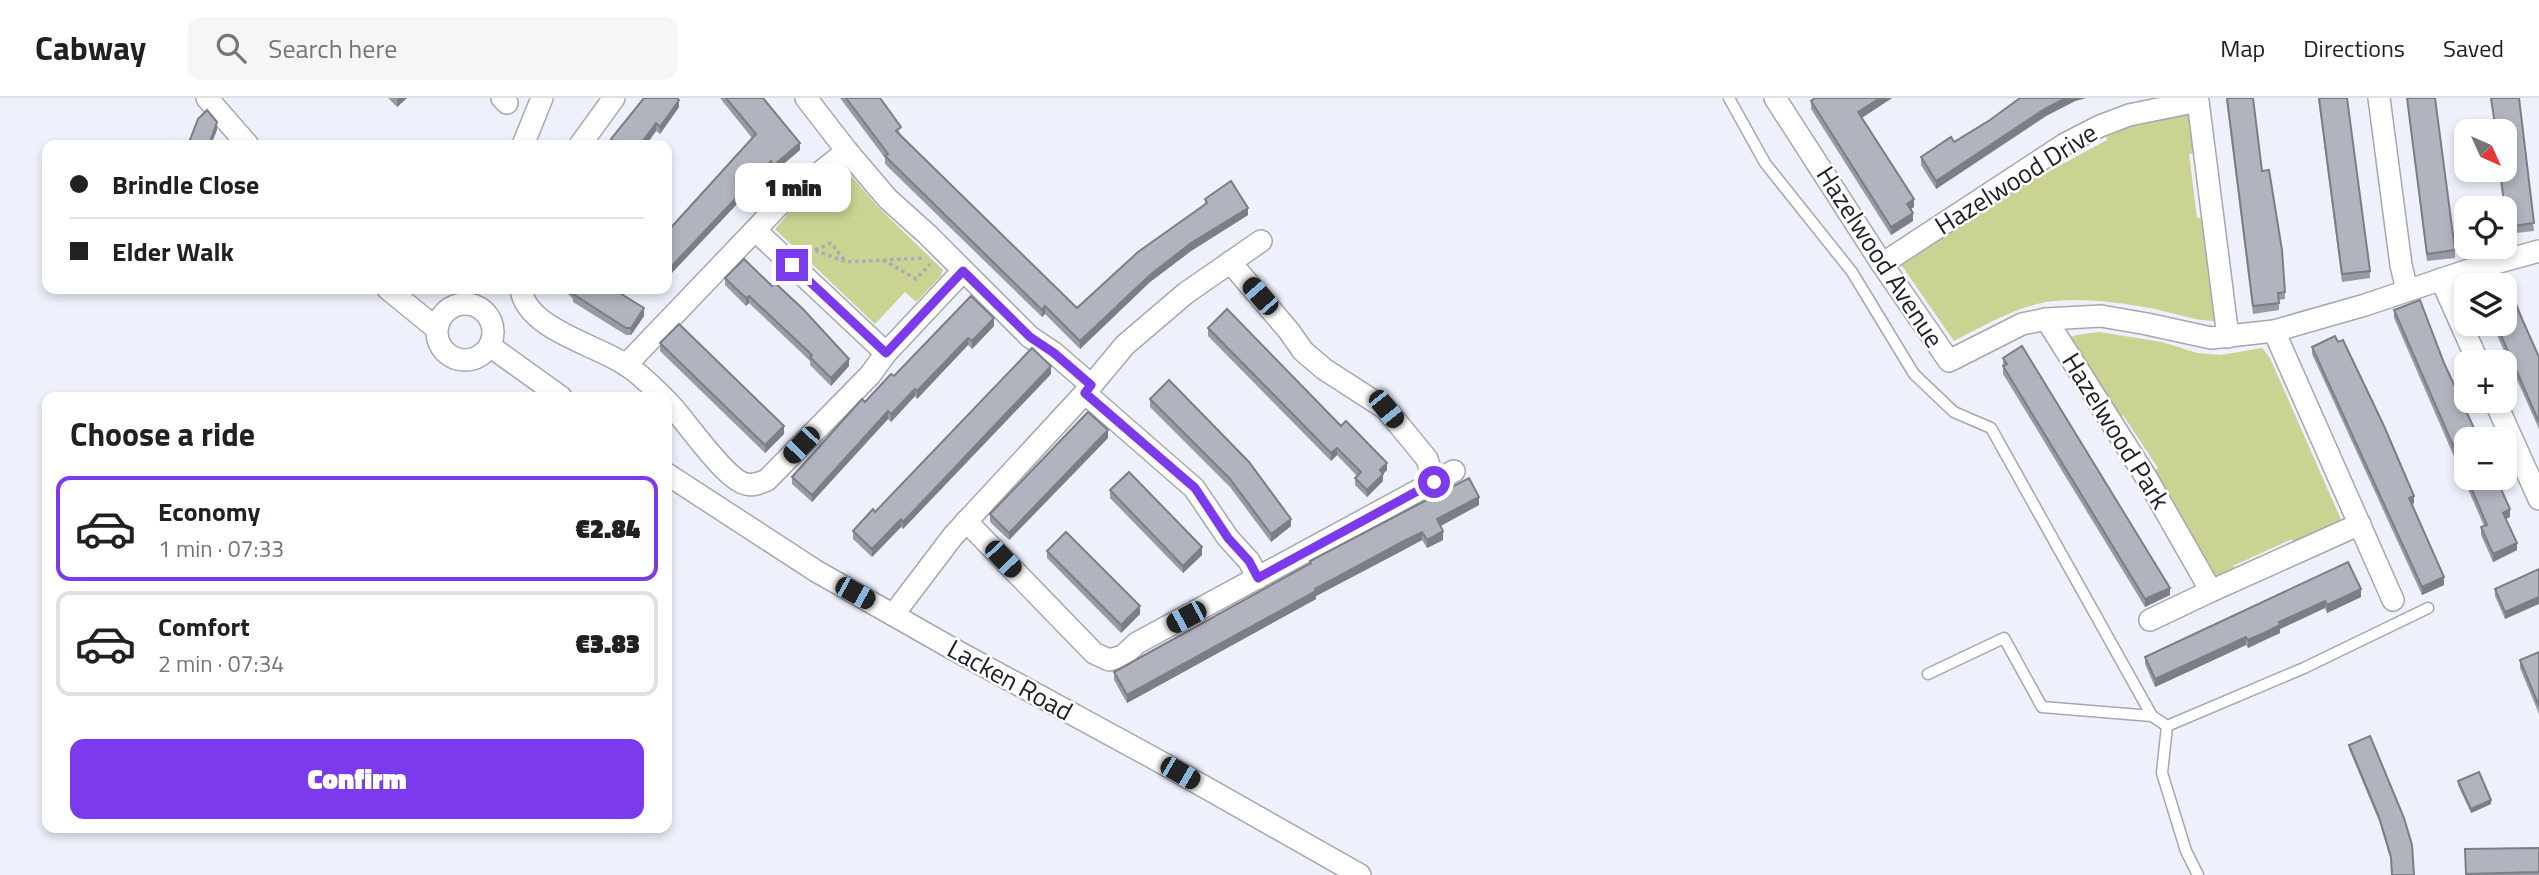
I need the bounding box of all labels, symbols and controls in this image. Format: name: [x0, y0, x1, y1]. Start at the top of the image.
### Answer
search box: [188, 17, 678, 80]
text: Cabway: [35, 23, 146, 73]
icon: search: [212, 29, 250, 67]
text: Search here: [268, 29, 397, 68]
text: Map: [2220, 30, 2265, 66]
text: Directions: [2303, 30, 2405, 66]
text: Saved: [2443, 30, 2504, 66]
street label: Hazelwood Drive: [1927, 113, 2104, 244]
north arrow: [2454, 119, 2516, 182]
map controls: [2454, 119, 2517, 490]
street label: Hazelwood Avenue: [1807, 158, 1954, 355]
callout: 1 min: [734, 164, 850, 212]
text: Brindle Close: [112, 165, 259, 204]
text: 1 min: [764, 170, 822, 205]
button: locate: [2454, 196, 2517, 259]
text: Elder Walk: [112, 232, 234, 271]
route end: [776, 249, 808, 281]
car: [1239, 273, 1282, 319]
button: layers: [2454, 273, 2517, 336]
street label: Hazelwood Park: [2053, 345, 2180, 516]
button: +: [2454, 350, 2517, 413]
car: [1365, 386, 1408, 432]
text: Choose a ride: [70, 410, 255, 458]
car: [779, 423, 824, 467]
button: −: [2454, 427, 2517, 490]
route start: [1418, 466, 1450, 498]
text: Economy: [158, 492, 260, 531]
icon: car: [74, 497, 137, 560]
text: €2.84: [575, 509, 640, 548]
text: 1 min · 07:33: [158, 531, 284, 566]
car: [981, 537, 1026, 581]
car: [832, 574, 879, 612]
car: [1163, 598, 1210, 636]
text: Comfort: [158, 607, 250, 646]
icon: car: [74, 612, 137, 675]
text: €3.83: [575, 624, 640, 663]
street label: Lacken Road: [940, 629, 1080, 730]
text: 2 min · 07:34: [158, 646, 284, 681]
button: Confirm: [70, 739, 644, 819]
car: [1157, 753, 1204, 793]

